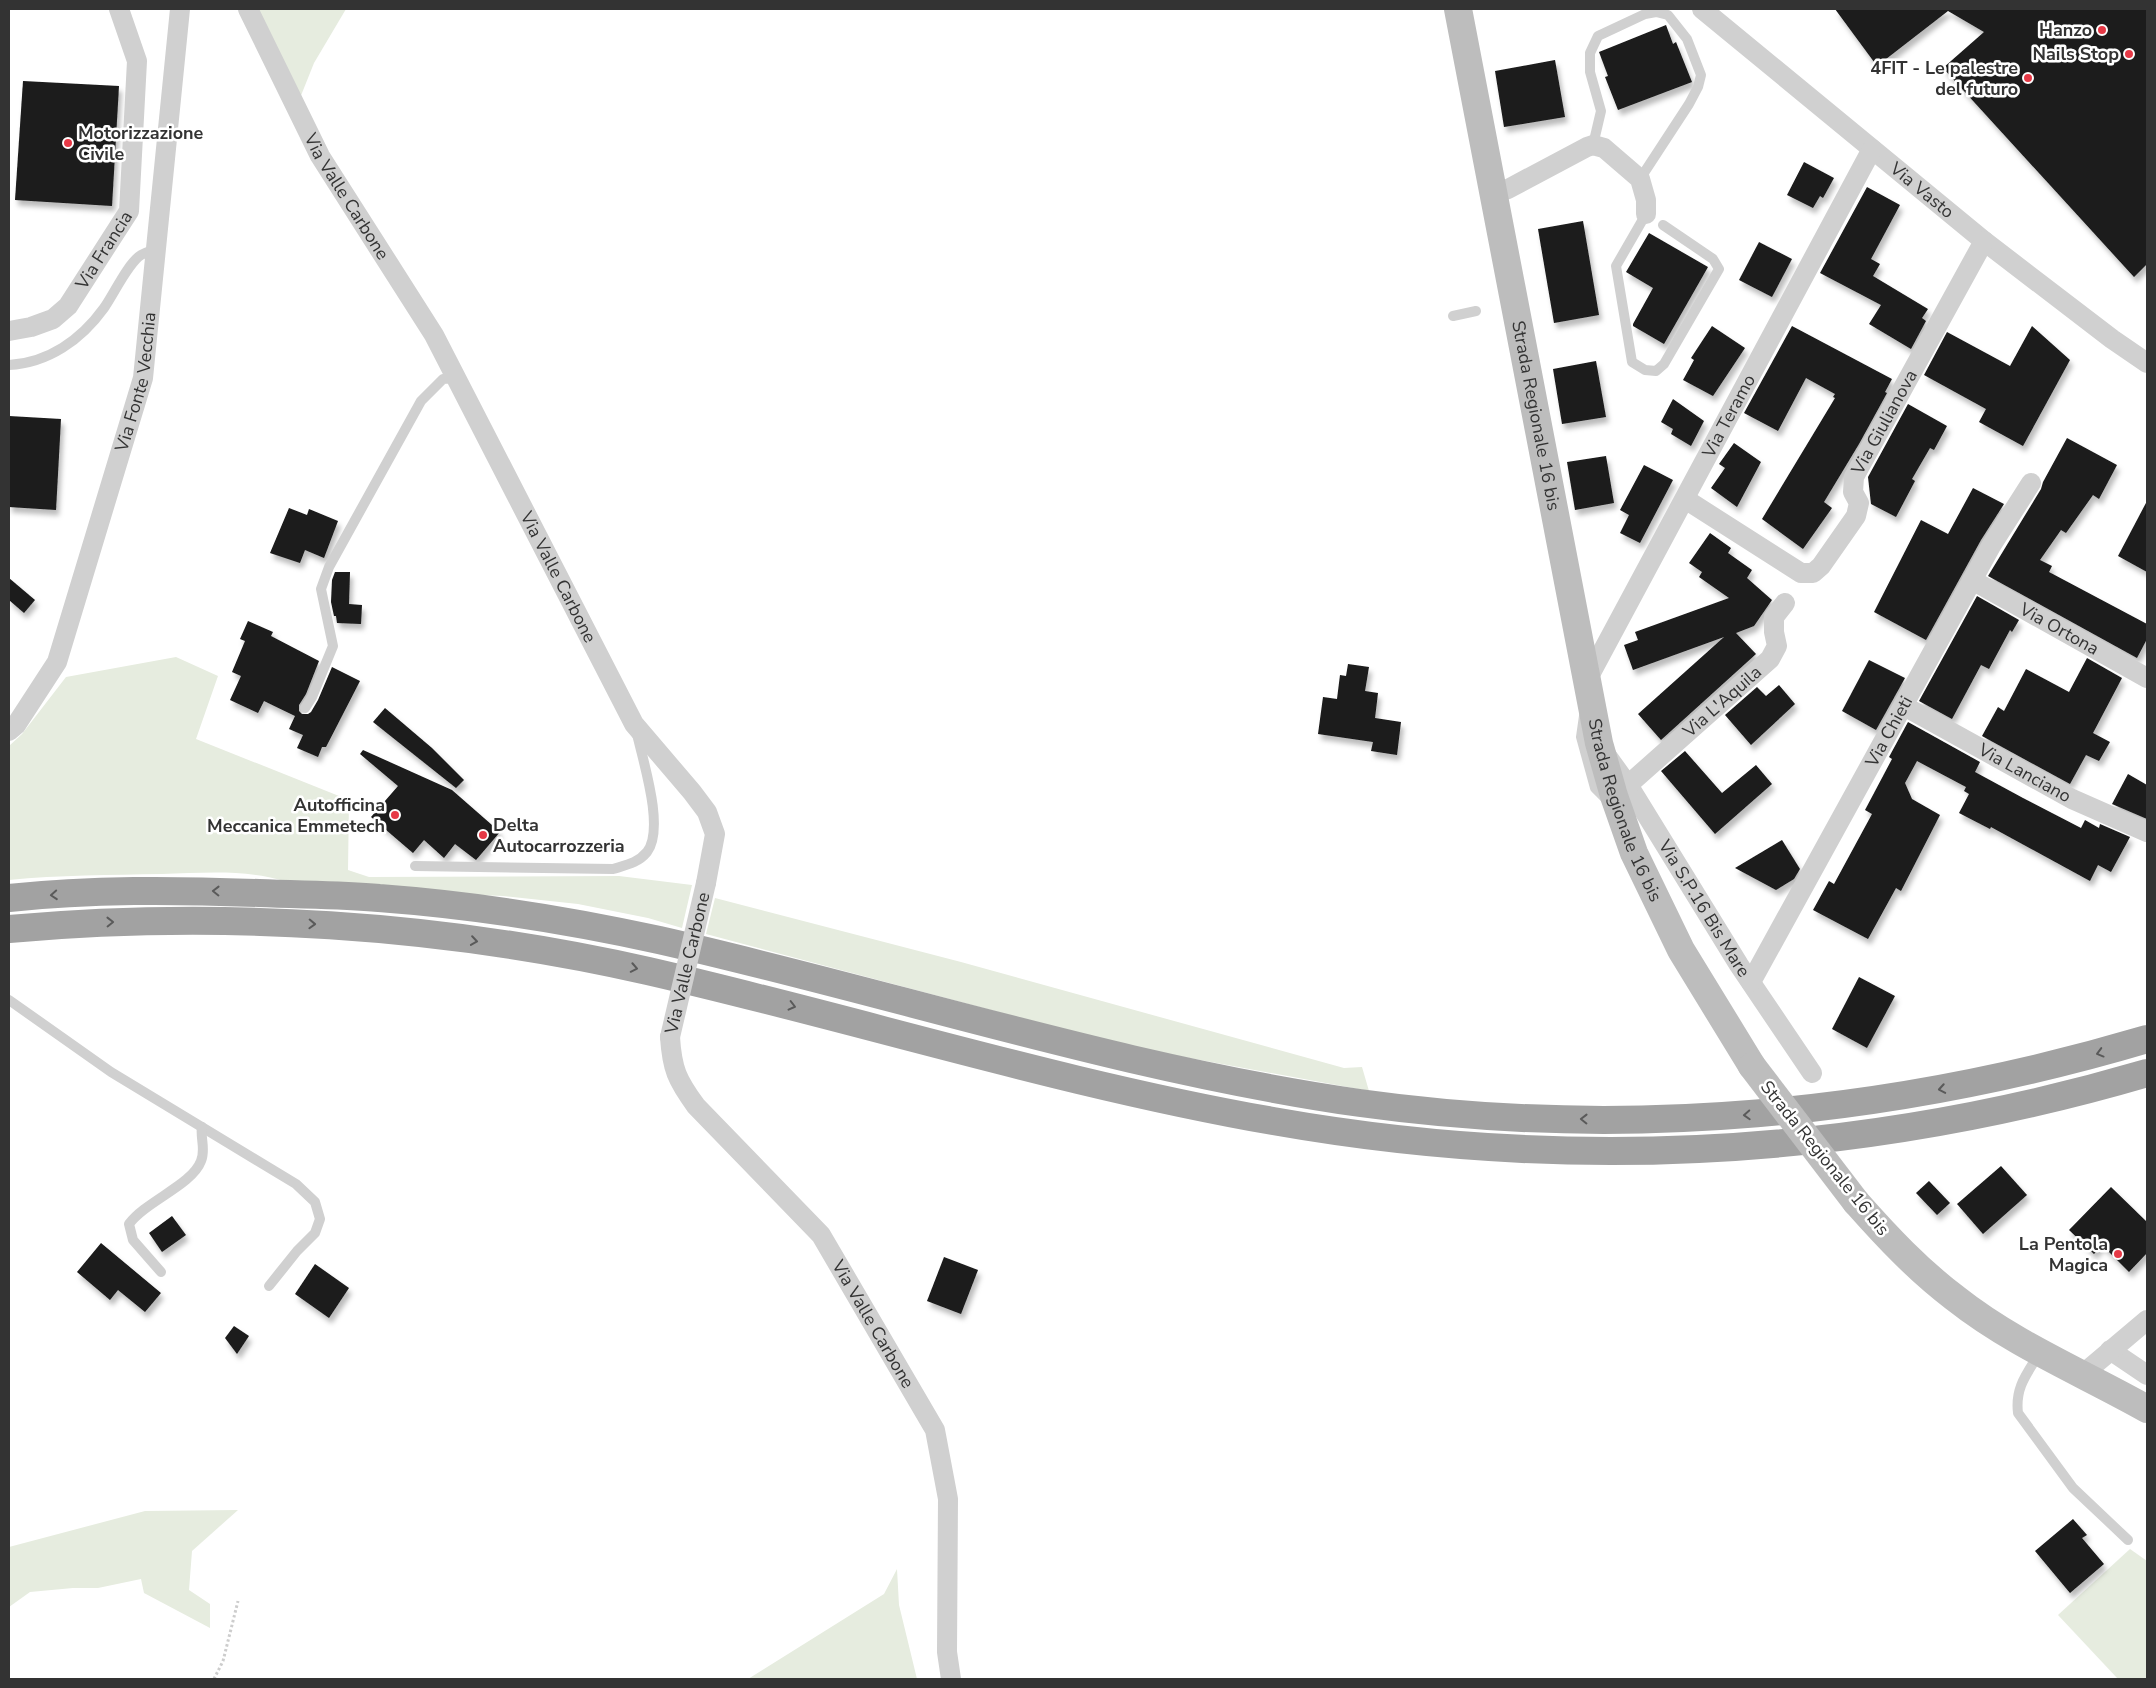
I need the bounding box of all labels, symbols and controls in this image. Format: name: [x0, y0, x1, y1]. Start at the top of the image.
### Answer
place label: Hanzo: [2039, 18, 2092, 42]
marker: Hanzo: [2096, 24, 2108, 36]
place label: Nails Stop: [2033, 42, 2119, 66]
marker: Nails Stop: [2123, 48, 2135, 60]
place label: 4FIT - Le palestre del futuro: [1870, 56, 2018, 101]
marker: 4FIT - Le palestre del futuro: [2022, 72, 2034, 84]
place label: Motorizzazione Civile: [78, 121, 204, 166]
street label: Via Valle Carbone: [298, 128, 395, 264]
marker: Motorizzazione Civile: [62, 137, 74, 149]
street label: Via Vasto: [1884, 156, 1959, 224]
street label: Via Francia: [69, 206, 138, 295]
street label: Via Fonte Vecchia: [109, 311, 162, 455]
street label: Strada Regionale 16 bis: [1506, 319, 1566, 513]
street label: Via Giulianova: [1845, 365, 1923, 479]
street label: Via Teramo: [1696, 370, 1761, 463]
street label: Via Valle Carbone: [514, 506, 602, 647]
street label: Via Ortona: [2014, 597, 2103, 661]
street label: Via L'Aquila: [1677, 660, 1767, 743]
street label: Via Chieti: [1859, 692, 1918, 772]
street label: Strada Regionale 16 bis: [1583, 716, 1668, 906]
street label: Via Lanciano: [1973, 737, 2075, 808]
place label: Autofficina Meccanica Emmetech: [207, 793, 385, 838]
marker: Autofficina Meccanica Emmetech: [389, 809, 401, 821]
place label: Delta Autocarrozzeria: [493, 813, 625, 858]
marker: Delta Autocarrozzeria: [477, 829, 489, 841]
street label: Via S.P.16 Bis Mare: [1652, 835, 1756, 982]
one-way arrow: [212, 886, 220, 896]
one-way arrow: [50, 889, 58, 900]
street label: Via Valle Carbone: [659, 890, 715, 1037]
one-way arrow: [106, 917, 114, 928]
one-way arrow: [308, 919, 316, 930]
one-way arrow: [470, 935, 478, 945]
one-way arrow: [630, 962, 638, 973]
one-way arrow: [787, 1000, 796, 1011]
one-way arrow: [2097, 1047, 2105, 1057]
street label: Strada Regionale 16 bis: [1755, 1076, 1895, 1240]
one-way arrow: [1938, 1084, 1947, 1094]
one-way arrow: [1742, 1109, 1750, 1120]
one-way arrow: [1580, 1114, 1588, 1124]
place label: La Pentola Magica: [2019, 1232, 2108, 1277]
marker: La Pentola Magica: [2112, 1248, 2124, 1260]
street label: Via Valle Carbone: [826, 1255, 920, 1393]

